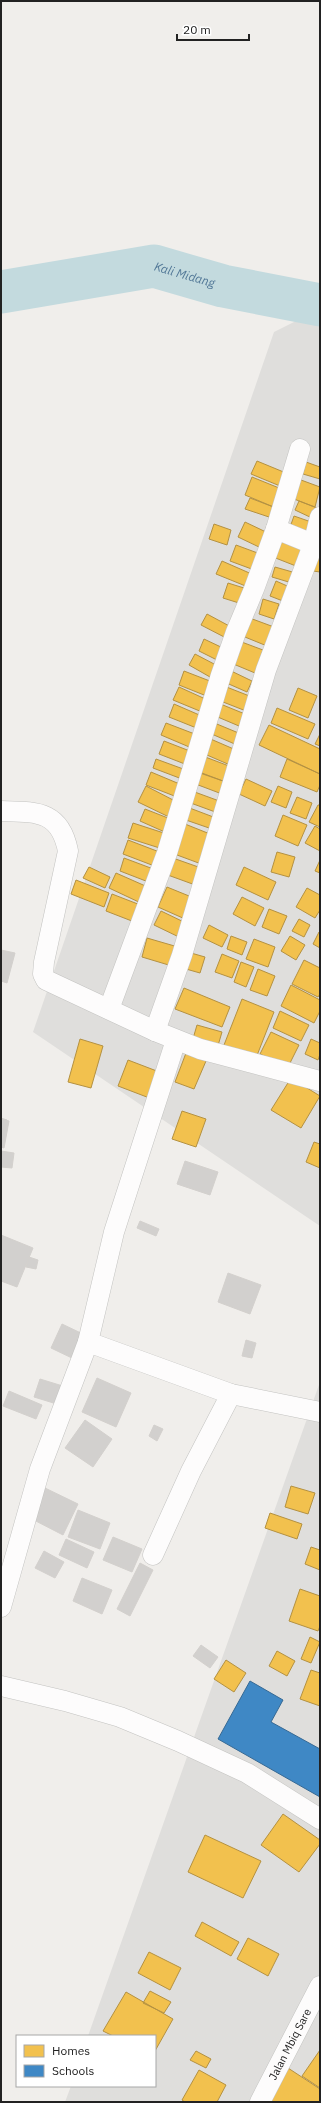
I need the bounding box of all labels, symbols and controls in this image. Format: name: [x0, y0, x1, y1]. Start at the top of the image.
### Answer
scale bar: [177, 16, 249, 42]
text: 20 m: [183, 22, 211, 37]
water label: Kali Midang: [153, 258, 218, 291]
street label: Jalan Mbiq Sare: [266, 2006, 314, 2082]
legend: [16, 2035, 156, 2087]
text: Homes: [52, 2043, 90, 2058]
text: Schools: [52, 2063, 95, 2078]

